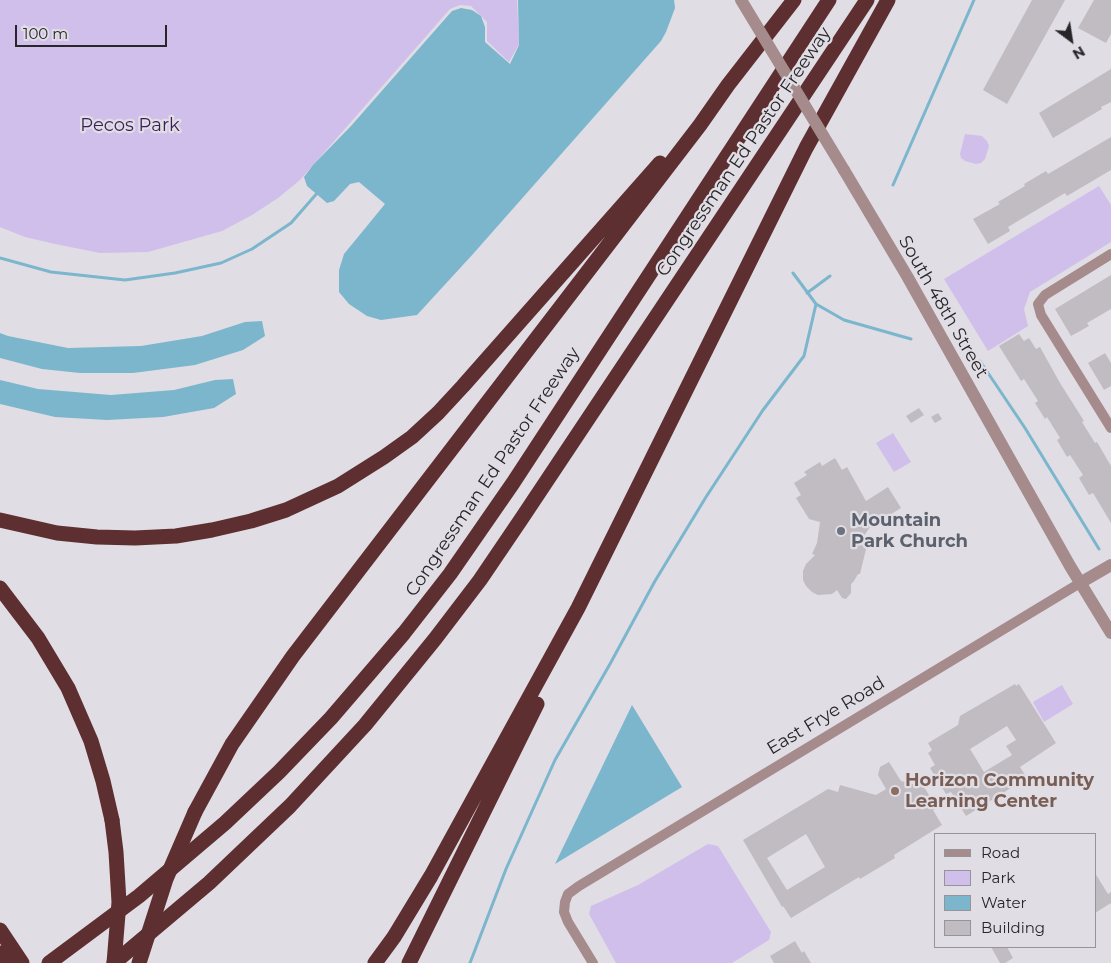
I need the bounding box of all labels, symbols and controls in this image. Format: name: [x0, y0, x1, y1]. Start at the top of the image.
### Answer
scale bar: [18, 15, 170, 47]
north arrow: [1046, 15, 1096, 65]
street label: Congressman Ed Pastor Freeway: [652, 23, 836, 281]
text: 100 m: [23, 24, 68, 43]
text: N: [1069, 42, 1088, 63]
park label: Pecos Park: [80, 115, 180, 137]
street label: South 48th Street: [893, 232, 993, 382]
street label: Congressman Ed Pastor Freeway: [401, 343, 585, 601]
place label: Mountain Park Church: [851, 510, 968, 552]
marker: Mountain Park Church: [835, 525, 847, 537]
street label: East Frye Road: [763, 672, 889, 760]
place label: Horizon Community Learning Center: [905, 770, 1094, 812]
marker: Horizon Community Learning Center: [889, 785, 901, 797]
legend: [934, 833, 1096, 948]
text: Road: [981, 843, 1020, 862]
text: Park: [981, 868, 1015, 887]
text: Water: [981, 893, 1027, 912]
text: Building: [981, 918, 1045, 937]

